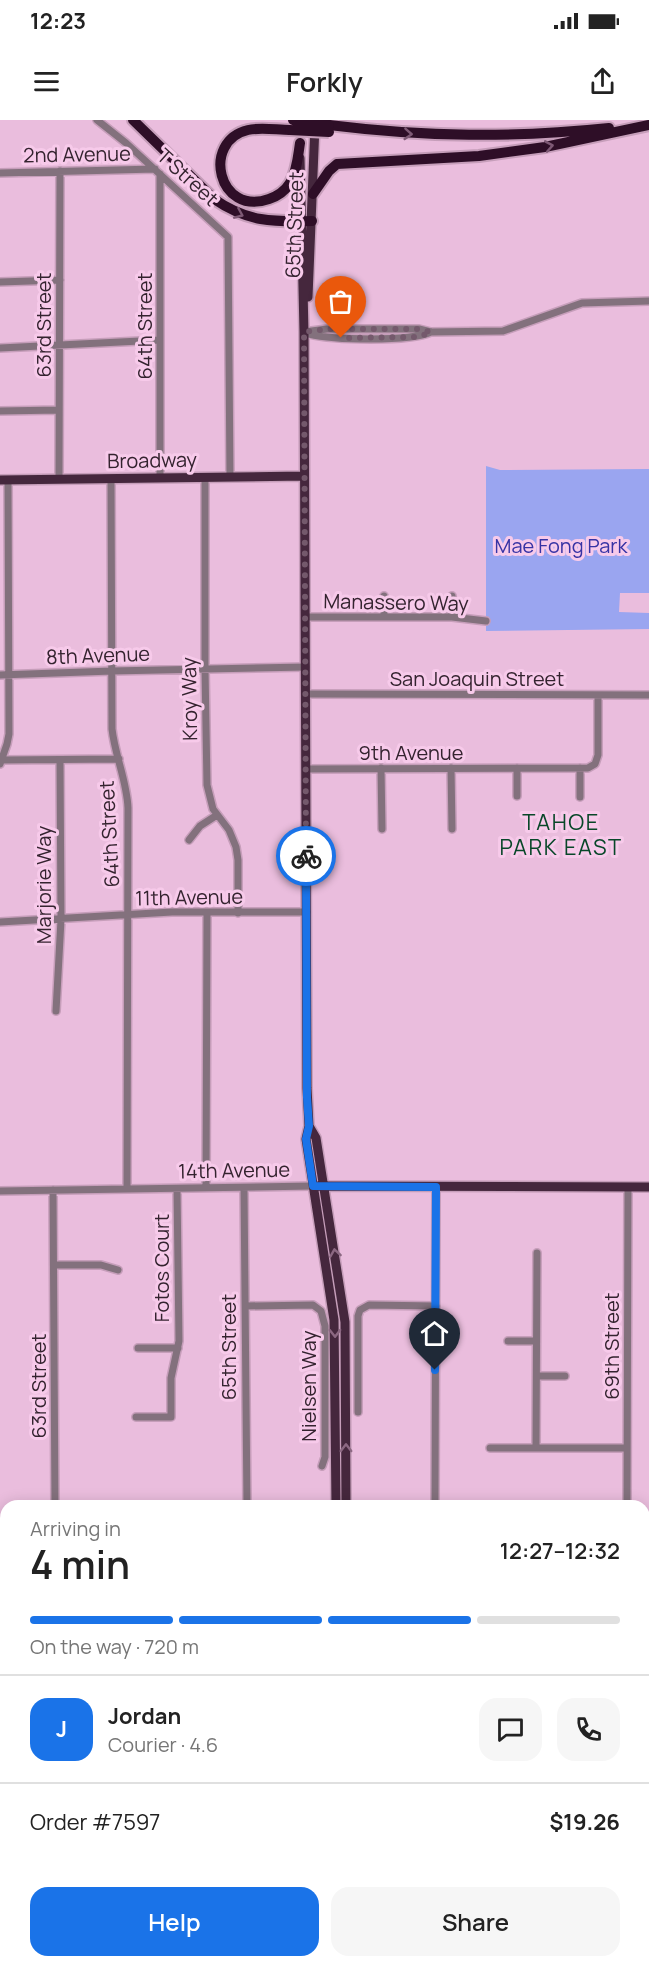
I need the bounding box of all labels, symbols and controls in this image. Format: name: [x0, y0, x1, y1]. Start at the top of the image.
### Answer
text: 12:23: [30, 6, 86, 36]
text: Forkly: [286, 63, 363, 100]
icon: menu: [30, 65, 63, 98]
icon: share: [586, 65, 619, 98]
one-way arrow: [403, 127, 412, 140]
street label: 2nd Avenue: [23, 140, 131, 168]
one-way arrow: [543, 140, 553, 153]
street label: T Street: [151, 142, 225, 212]
street label: 65th Street: [279, 171, 309, 279]
one-way arrow: [232, 207, 243, 219]
street label: 63rd Street: [30, 272, 57, 378]
street label: 64th Street: [131, 273, 158, 379]
pin: [315, 276, 366, 338]
icon: bag: [324, 285, 357, 318]
street label: Broadway: [107, 446, 198, 474]
park label: Mae Fong Park: [495, 532, 628, 559]
street label: Manassero Way: [323, 587, 469, 617]
street label: 8th Avenue: [46, 640, 150, 670]
street label: Kroy Way: [175, 656, 203, 741]
street label: San Joaquin Street: [390, 665, 564, 692]
street label: 9th Avenue: [359, 739, 463, 766]
street label: 64th Street: [93, 780, 125, 888]
district label: TAHOE PARK EAST: [499, 807, 623, 862]
street label: Marjorie Way: [30, 825, 57, 944]
courier: [276, 826, 336, 886]
icon: bike: [290, 840, 323, 873]
street label: 11th Avenue: [135, 883, 243, 911]
street label: 14th Avenue: [178, 1156, 290, 1184]
street label: Fotos Court: [148, 1214, 175, 1322]
one-way arrow: [329, 1249, 341, 1258]
street label: 69th Street: [598, 1292, 625, 1400]
street label: 65th Street: [215, 1294, 242, 1400]
pin: [409, 1308, 460, 1370]
icon: home: [418, 1317, 451, 1350]
one-way arrow: [328, 1329, 341, 1338]
street label: Nielsen Way: [295, 1330, 322, 1442]
street label: 63rd Street: [25, 1333, 52, 1439]
one-way arrow: [340, 1443, 352, 1452]
text: Arriving in: [30, 1515, 121, 1542]
text: 12:27–12:32: [500, 1536, 620, 1566]
text: 4 min: [30, 1537, 130, 1591]
text: On the way · 720 m: [30, 1633, 199, 1660]
button: chat: [479, 1698, 542, 1761]
button: phone: [557, 1698, 620, 1761]
text: Jordan: [108, 1701, 181, 1731]
text: J: [56, 1714, 67, 1744]
text: Courier · 4.6: [108, 1731, 218, 1758]
text: Order #7597: [30, 1807, 160, 1837]
text: $19.26: [550, 1807, 620, 1837]
button: Help: [30, 1887, 319, 1956]
button: Share: [331, 1887, 620, 1956]

